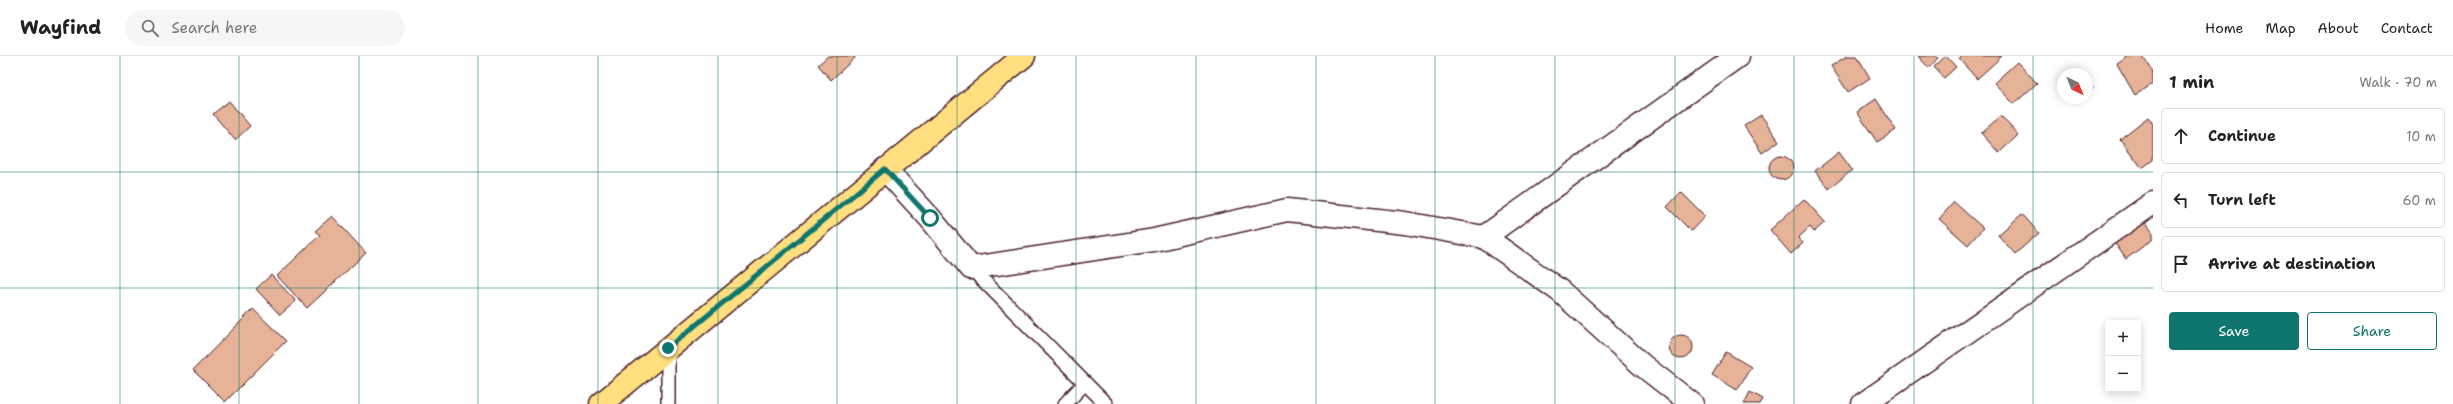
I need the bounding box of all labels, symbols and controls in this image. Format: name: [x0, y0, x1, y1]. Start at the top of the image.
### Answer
search box: [125, 10, 405, 46]
text: Wayfind: [20, 15, 101, 40]
icon: search: [139, 17, 161, 39]
text: Search here: [171, 18, 257, 38]
text: Home: [2205, 19, 2244, 37]
text: Map: [2266, 19, 2296, 37]
text: About: [2318, 19, 2359, 37]
text: Contact: [2381, 19, 2433, 37]
north arrow: [2057, 68, 2093, 104]
text: 1 min: [2169, 71, 2214, 93]
text: Walk · 70 m: [2360, 74, 2437, 91]
icon: ahead: [2170, 125, 2192, 147]
text: Continue: [2208, 126, 2276, 146]
text: 10 m: [2406, 128, 2436, 145]
icon: left: [2170, 189, 2192, 211]
text: Turn left: [2208, 190, 2276, 210]
text: 60 m: [2403, 192, 2436, 209]
route start: [921, 209, 939, 227]
icon: arrive: [2170, 253, 2192, 275]
text: Arrive at destination: [2208, 254, 2376, 274]
button: Save: [2169, 312, 2299, 350]
button: Share: [2307, 312, 2437, 350]
map controls: [2105, 320, 2141, 392]
button: +: [2105, 320, 2141, 356]
route end: [659, 339, 677, 357]
button: −: [2105, 356, 2141, 392]

